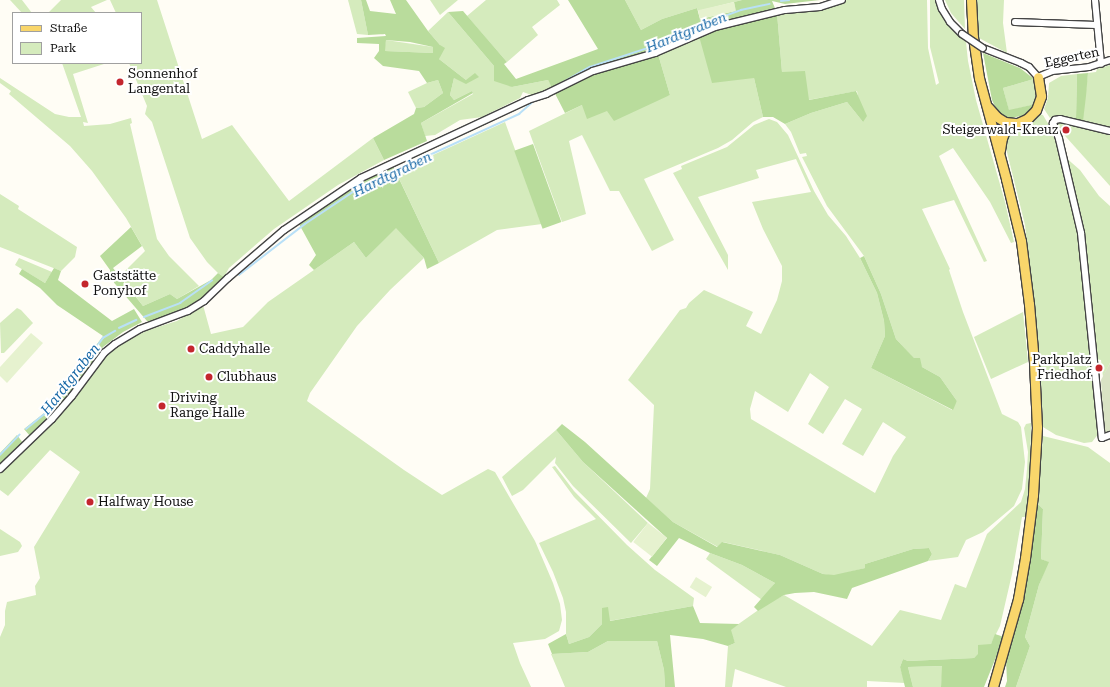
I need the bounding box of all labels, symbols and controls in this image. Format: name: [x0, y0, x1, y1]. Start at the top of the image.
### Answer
water label: Hardtgraben: [643, 8, 729, 56]
legend: [12, 12, 142, 64]
text: Straße: [50, 21, 87, 35]
text: Park: [50, 41, 76, 55]
street label: Eggerten: [1043, 45, 1101, 71]
place label: Sonnenhof Langental: [128, 67, 198, 98]
marker: Sonnenhof Langental: [115, 77, 125, 87]
place label: Steigerwald-Kreuz: [942, 122, 1058, 138]
marker: Steigerwald-Kreuz: [1061, 125, 1071, 135]
water label: Hardtgraben: [350, 148, 434, 200]
place label: Gaststätte Ponyhof: [93, 269, 156, 300]
marker: Gaststätte Ponyhof: [80, 279, 90, 289]
water label: Hardtgraben: [37, 340, 103, 418]
place label: Caddyhalle: [199, 341, 270, 357]
marker: Caddyhalle: [186, 344, 196, 354]
place label: Parkplatz Friedhof: [1032, 353, 1091, 384]
marker: Parkplatz Friedhof: [1094, 363, 1104, 373]
place label: Clubhaus: [217, 369, 277, 385]
marker: Clubhaus: [204, 372, 214, 382]
place label: Driving Range Halle: [170, 391, 245, 422]
marker: Driving Range Halle: [157, 401, 167, 411]
place label: Halfway House: [98, 494, 193, 510]
marker: Halfway House: [85, 497, 95, 507]

